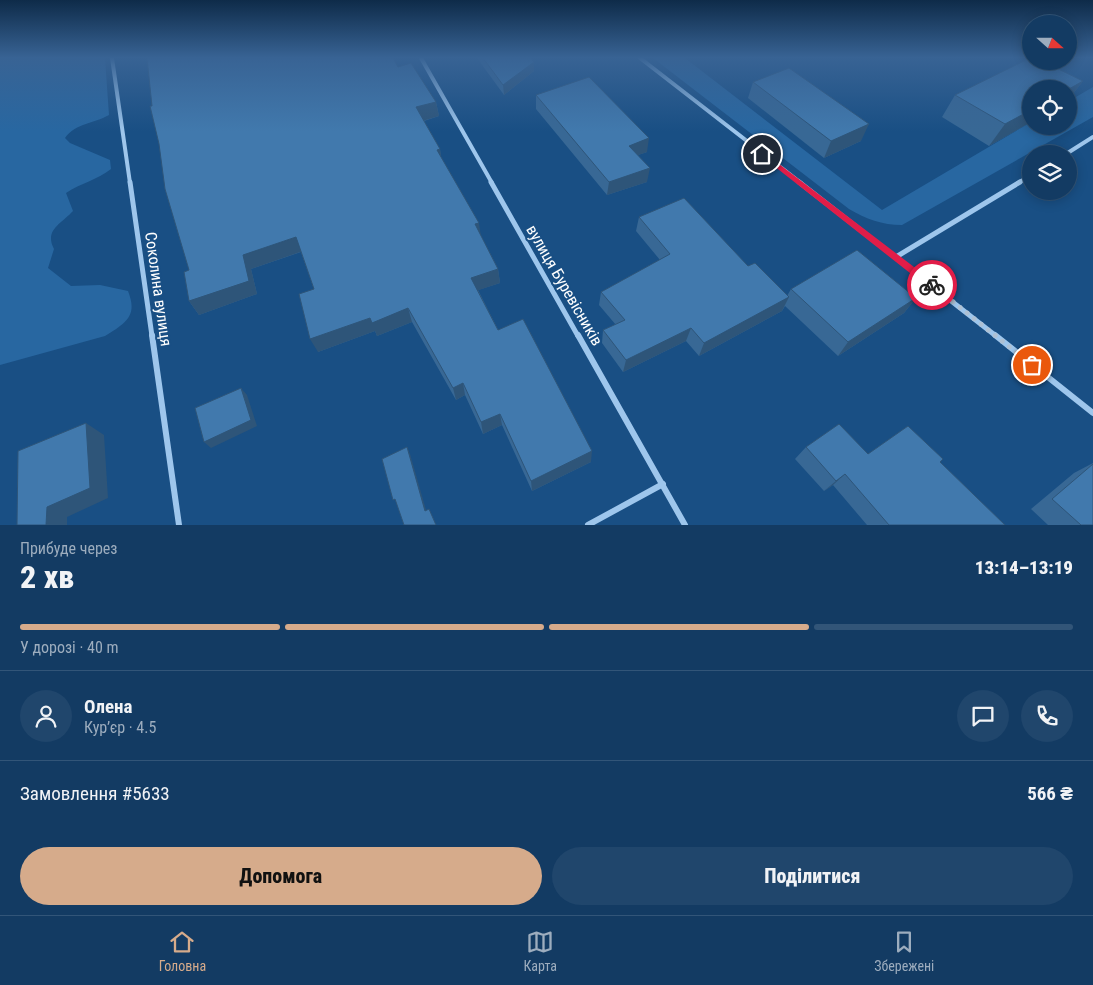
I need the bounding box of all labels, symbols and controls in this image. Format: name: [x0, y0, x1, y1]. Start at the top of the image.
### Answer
north arrow: [1022, 15, 1078, 70]
map controls: [1022, 15, 1077, 200]
button: locate: [1022, 80, 1077, 135]
pin: [741, 133, 783, 175]
icon: home: [748, 140, 776, 168]
button: layers: [1022, 145, 1077, 200]
street label: вулиця Буревісників: [522, 222, 607, 349]
street label: Соколина вулиця: [141, 231, 176, 347]
courier: [907, 260, 957, 310]
icon: bike: [918, 271, 946, 299]
pin: [1011, 344, 1053, 386]
icon: bag: [1018, 351, 1046, 379]
text: Прибуде через: [20, 539, 117, 558]
text: 13:14–13:19: [975, 556, 1073, 579]
text: 2 хв: [20, 558, 74, 596]
text: У дорозі · 40 m: [20, 638, 119, 657]
button: person: [20, 690, 72, 742]
button: chat: [957, 690, 1009, 742]
button: phone: [1021, 690, 1073, 742]
text: Олена: [84, 695, 133, 718]
text: Кур’єр · 4.5: [84, 718, 156, 737]
text: Замовлення #5633: [20, 782, 170, 805]
text: 566 ₴: [1027, 782, 1073, 805]
button: Допомога: [20, 847, 542, 905]
button: Поділитися: [552, 847, 1073, 905]
tab: Головна: [159, 928, 206, 974]
tab: Карта: [523, 928, 557, 974]
tab: Збережені: [874, 928, 934, 974]

